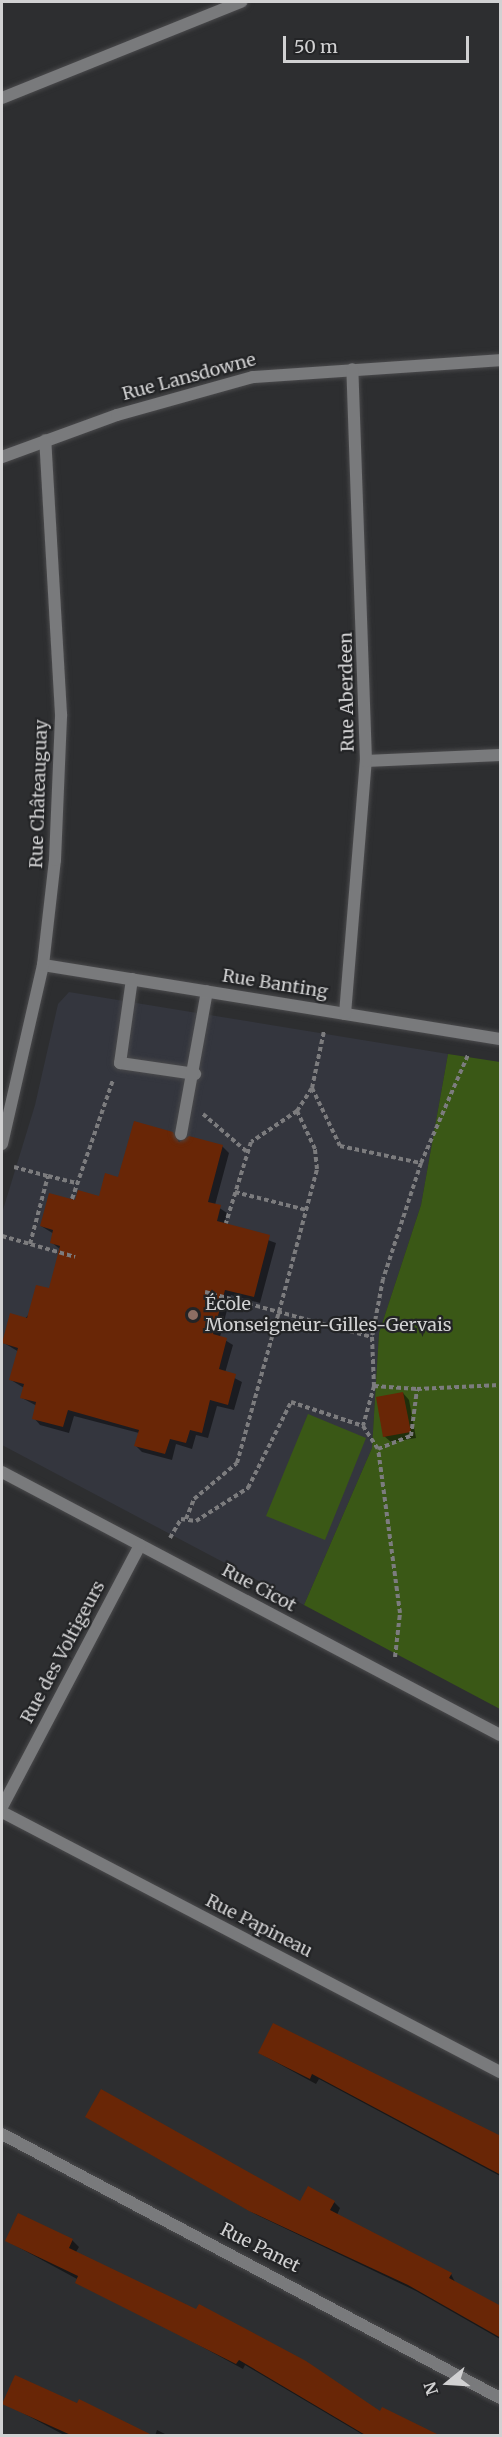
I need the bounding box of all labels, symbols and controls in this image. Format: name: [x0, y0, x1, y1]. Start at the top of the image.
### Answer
scale bar: [286, 24, 472, 62]
text: 50 m: [294, 35, 338, 58]
street label: Rue Lansdowne: [120, 349, 258, 405]
street label: Rue Aberdeen: [335, 632, 359, 752]
street label: Rue Châteauguay: [26, 719, 52, 869]
street label: Rue Banting: [221, 965, 329, 1003]
place label: École Monseigneur-Gilles-Gervais: [205, 1294, 452, 1336]
marker: École Monseigneur-Gilles-Gervais: [186, 1308, 200, 1322]
street label: Rue Cicot: [218, 1559, 300, 1617]
street label: Rue des Voltigeurs: [16, 1577, 110, 1727]
street label: Rue Papineau: [202, 1890, 316, 1962]
street label: Rue Panet: [217, 2219, 303, 2277]
north arrow: [418, 2353, 478, 2413]
text: N: [419, 2379, 442, 2398]

